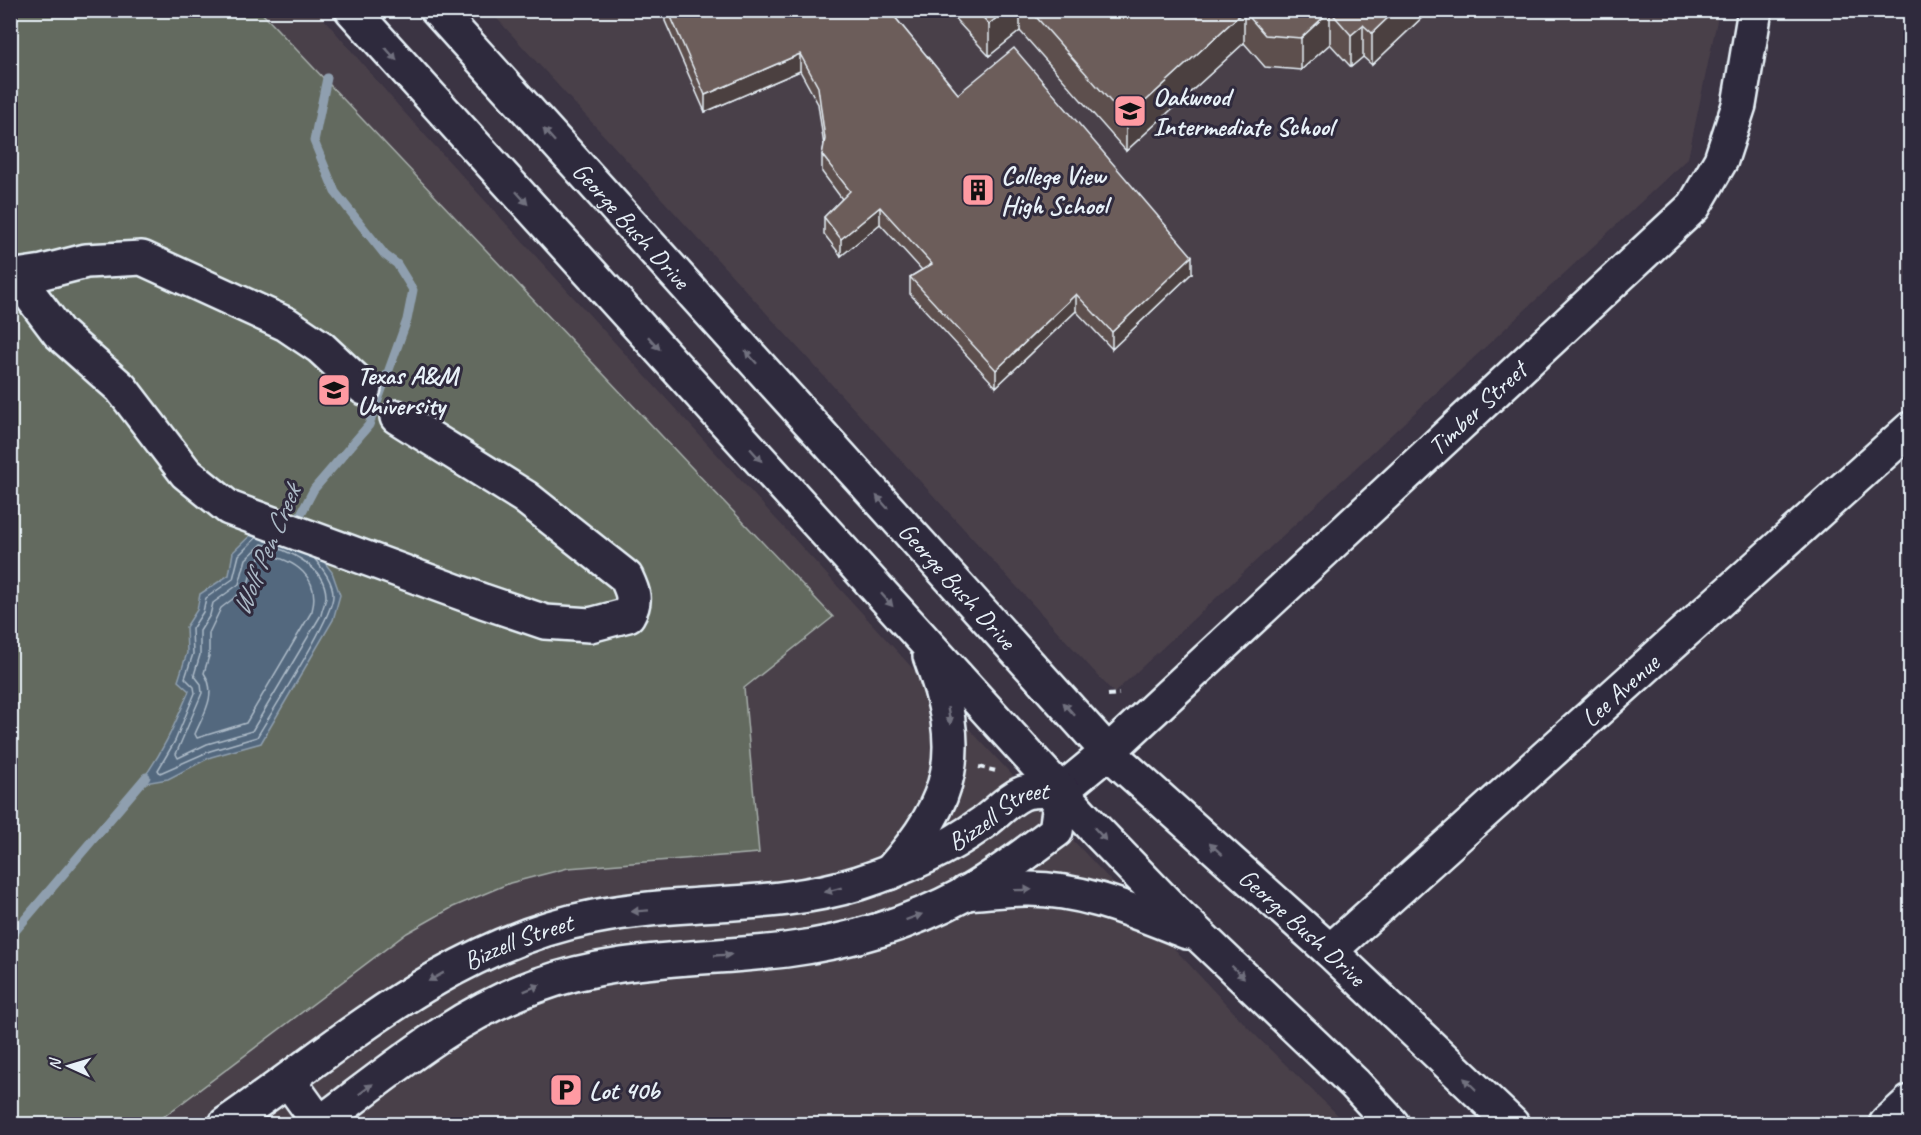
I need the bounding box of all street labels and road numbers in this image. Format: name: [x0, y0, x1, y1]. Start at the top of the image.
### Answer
street label: George Bush Drive: [565, 155, 699, 297]
street label: Timber Street: [1421, 352, 1536, 462]
street label: George Bush Drive: [891, 515, 1025, 657]
street label: Lee Avenue: [1574, 645, 1667, 734]
street label: Bizzell Street: [942, 774, 1051, 858]
street label: George Bush Drive: [1232, 861, 1374, 994]
street label: Bizzell Street: [458, 905, 578, 977]

